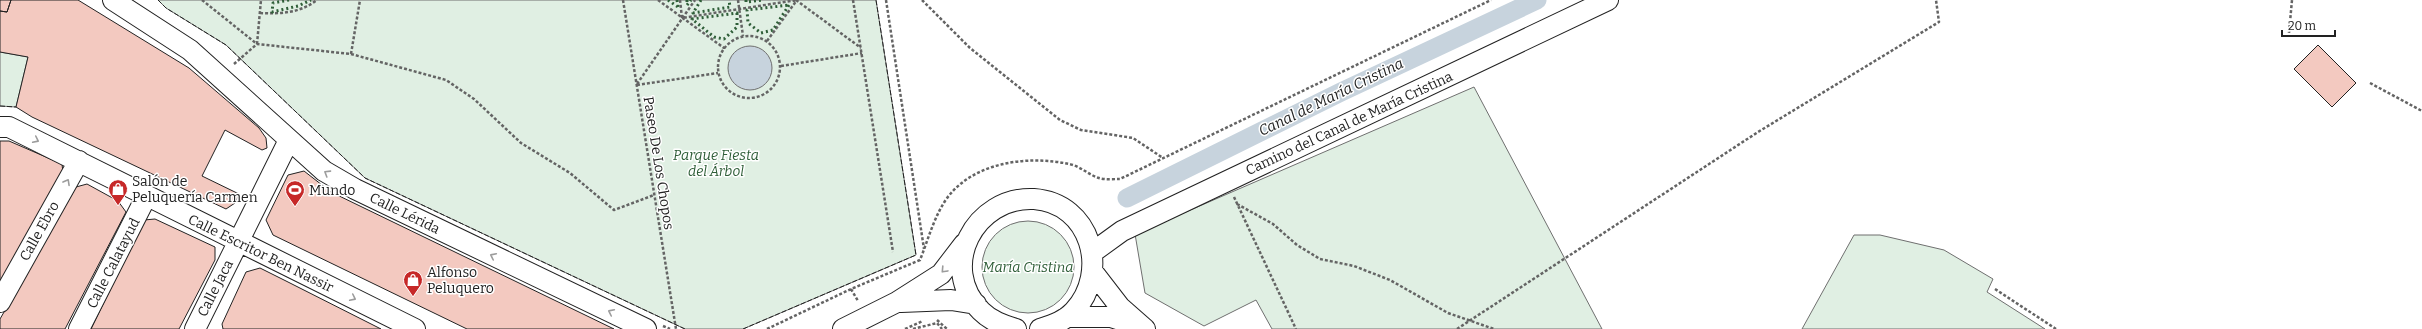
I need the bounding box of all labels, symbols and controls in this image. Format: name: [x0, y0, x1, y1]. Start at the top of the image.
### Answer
scale bar: [2282, 12, 2335, 38]
text: 20 m: [2288, 19, 2317, 33]
water label: Canal de María Cristina: [1256, 54, 1406, 140]
street label: Camino del Canal de María Cristina: [1243, 68, 1456, 179]
street label: Paseo De Los Chopos: [640, 95, 677, 231]
one-way arrow: [32, 135, 39, 143]
park label: Parque Fiesta del Árbol: [673, 147, 759, 180]
one-way arrow: [324, 170, 331, 178]
place label: Salón de Peluquería Carmen: [132, 173, 258, 206]
shop icon: Salón de Peluquería Carmen: [107, 178, 129, 206]
one-way arrow: [62, 179, 69, 186]
sports icon: Mundo: [284, 179, 306, 207]
place label: Mundo: [309, 182, 355, 199]
street label: Calle Lérida: [367, 189, 443, 238]
street label: Calle Ebro: [16, 198, 63, 264]
street label: Calle Escritor Ben Nassir: [185, 211, 336, 296]
street label: Calle Calatayud: [83, 215, 144, 311]
one-way arrow: [490, 253, 498, 261]
street label: Calle Jaca: [194, 257, 237, 319]
park label: María Cristina: [982, 259, 1074, 276]
place label: Alfonso Peluquero: [427, 264, 494, 297]
one-way arrow: [941, 265, 949, 273]
shop icon: Alfonso Peluquero: [402, 269, 424, 297]
one-way arrow: [348, 293, 356, 301]
one-way arrow: [607, 309, 615, 317]

